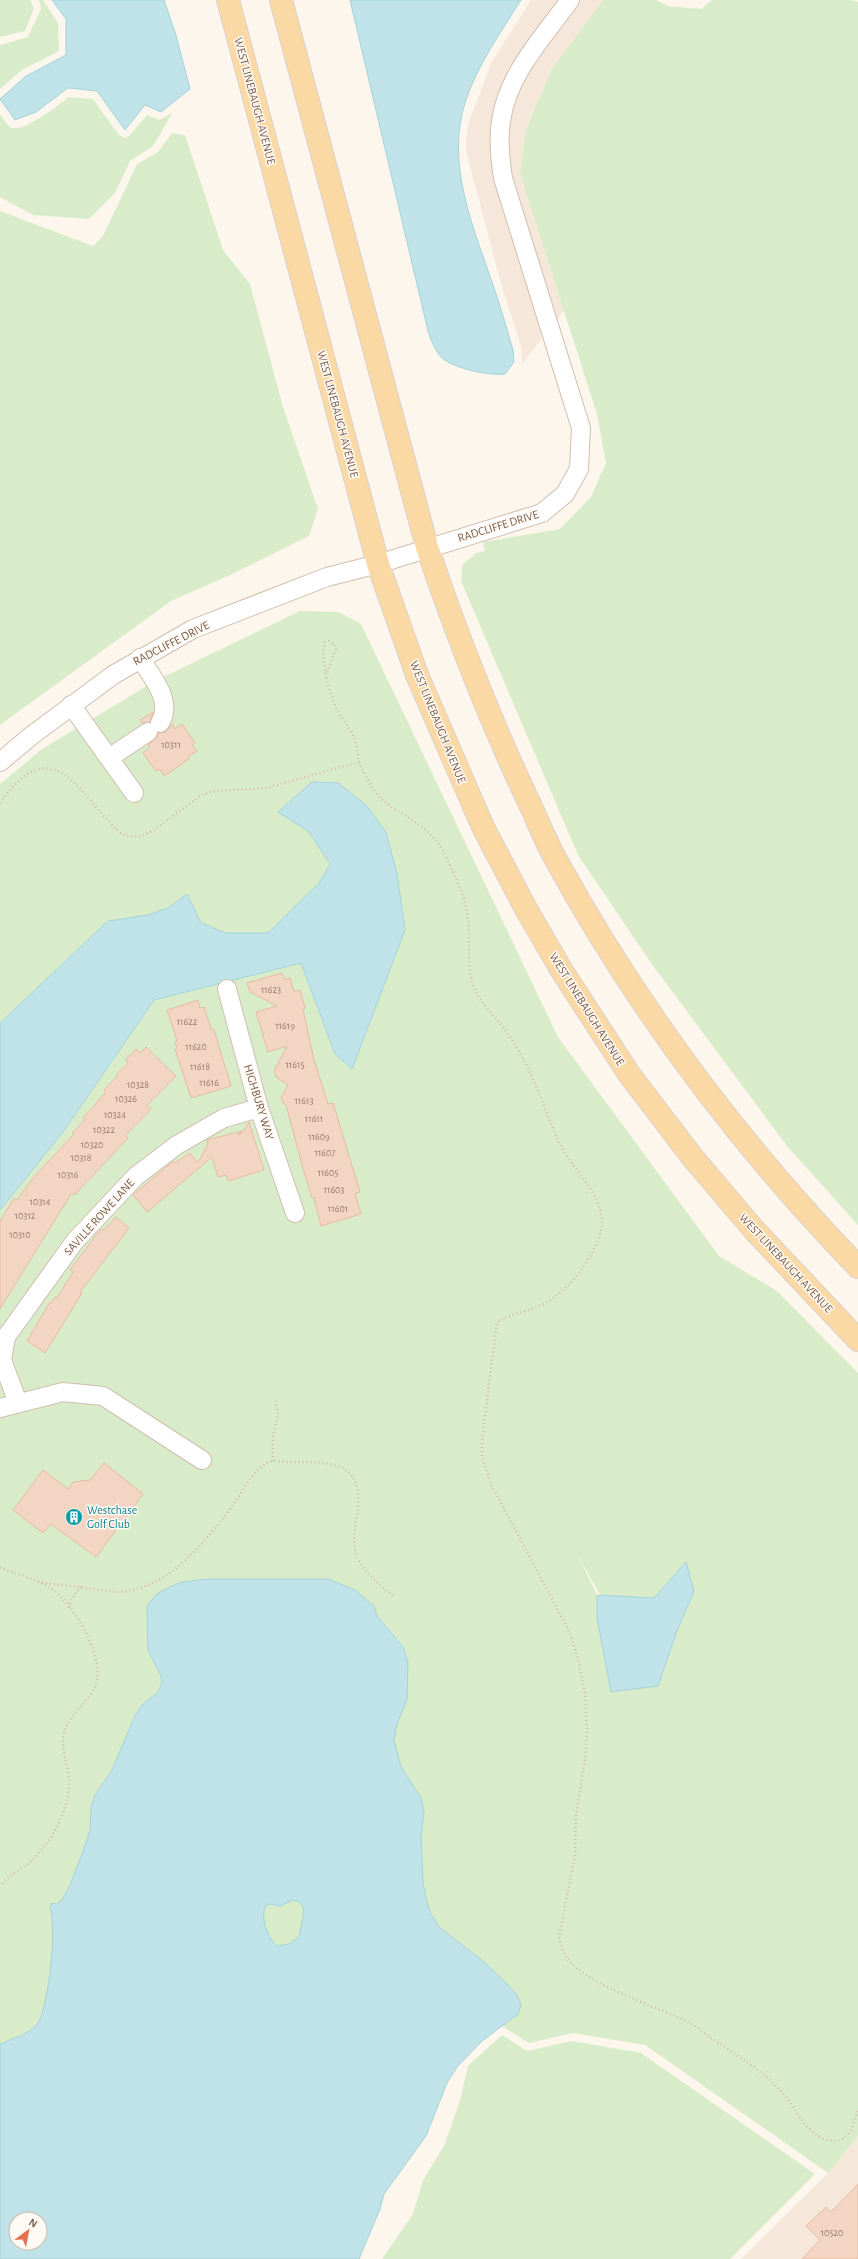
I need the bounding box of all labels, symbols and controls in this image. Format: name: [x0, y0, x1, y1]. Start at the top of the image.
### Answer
street label: WEST LINEBAUGH AVENUE: [232, 36, 278, 166]
street label: WEST LINEBAUGH AVENUE: [315, 349, 361, 479]
street label: RADCLIFFE DRIVE: [456, 508, 540, 544]
street label: RADCLIFFE DRIVE: [131, 618, 211, 667]
street label: WEST LINEBAUGH AVENUE: [408, 659, 468, 785]
house number: 10311: [161, 740, 181, 750]
street label: WEST LINEBAUGH AVENUE: [547, 950, 627, 1068]
house number: 11623: [261, 985, 281, 995]
house number: 11622: [177, 1017, 198, 1027]
house number: 11619: [275, 1021, 295, 1031]
house number: 11620: [185, 1042, 207, 1052]
house number: 11615: [285, 1060, 305, 1070]
house number: 11618: [190, 1062, 210, 1072]
street label: HIGHBURY WAY: [242, 1063, 276, 1142]
house number: 11616: [199, 1078, 219, 1088]
house number: 10328: [127, 1080, 149, 1090]
house number: 10326: [115, 1094, 137, 1104]
house number: 11613: [294, 1096, 314, 1106]
house number: 10324: [104, 1110, 126, 1120]
house number: 11611: [305, 1114, 323, 1124]
house number: 10322: [93, 1125, 115, 1135]
house number: 11609: [308, 1132, 330, 1142]
house number: 10320: [81, 1140, 103, 1150]
house number: 11607: [314, 1148, 336, 1158]
house number: 10318: [70, 1153, 92, 1163]
house number: 11605: [317, 1168, 339, 1178]
house number: 10316: [58, 1170, 79, 1180]
street label: SAVILLE ROWE LANE: [62, 1176, 137, 1258]
house number: 11603: [324, 1185, 344, 1195]
house number: 10314: [29, 1197, 51, 1207]
house number: 11601: [328, 1204, 348, 1214]
house number: 10312: [15, 1211, 36, 1221]
street label: WEST LINEBAUGH AVENUE: [737, 1211, 835, 1315]
house number: 10310: [9, 1230, 31, 1240]
place label: Westchase Golf Club: [87, 1504, 137, 1530]
building icon: Westchase Golf Club: [64, 1507, 84, 1527]
north arrow: [8, 2211, 48, 2251]
text: N: [27, 2216, 39, 2230]
house number: 10520: [821, 2228, 843, 2238]

